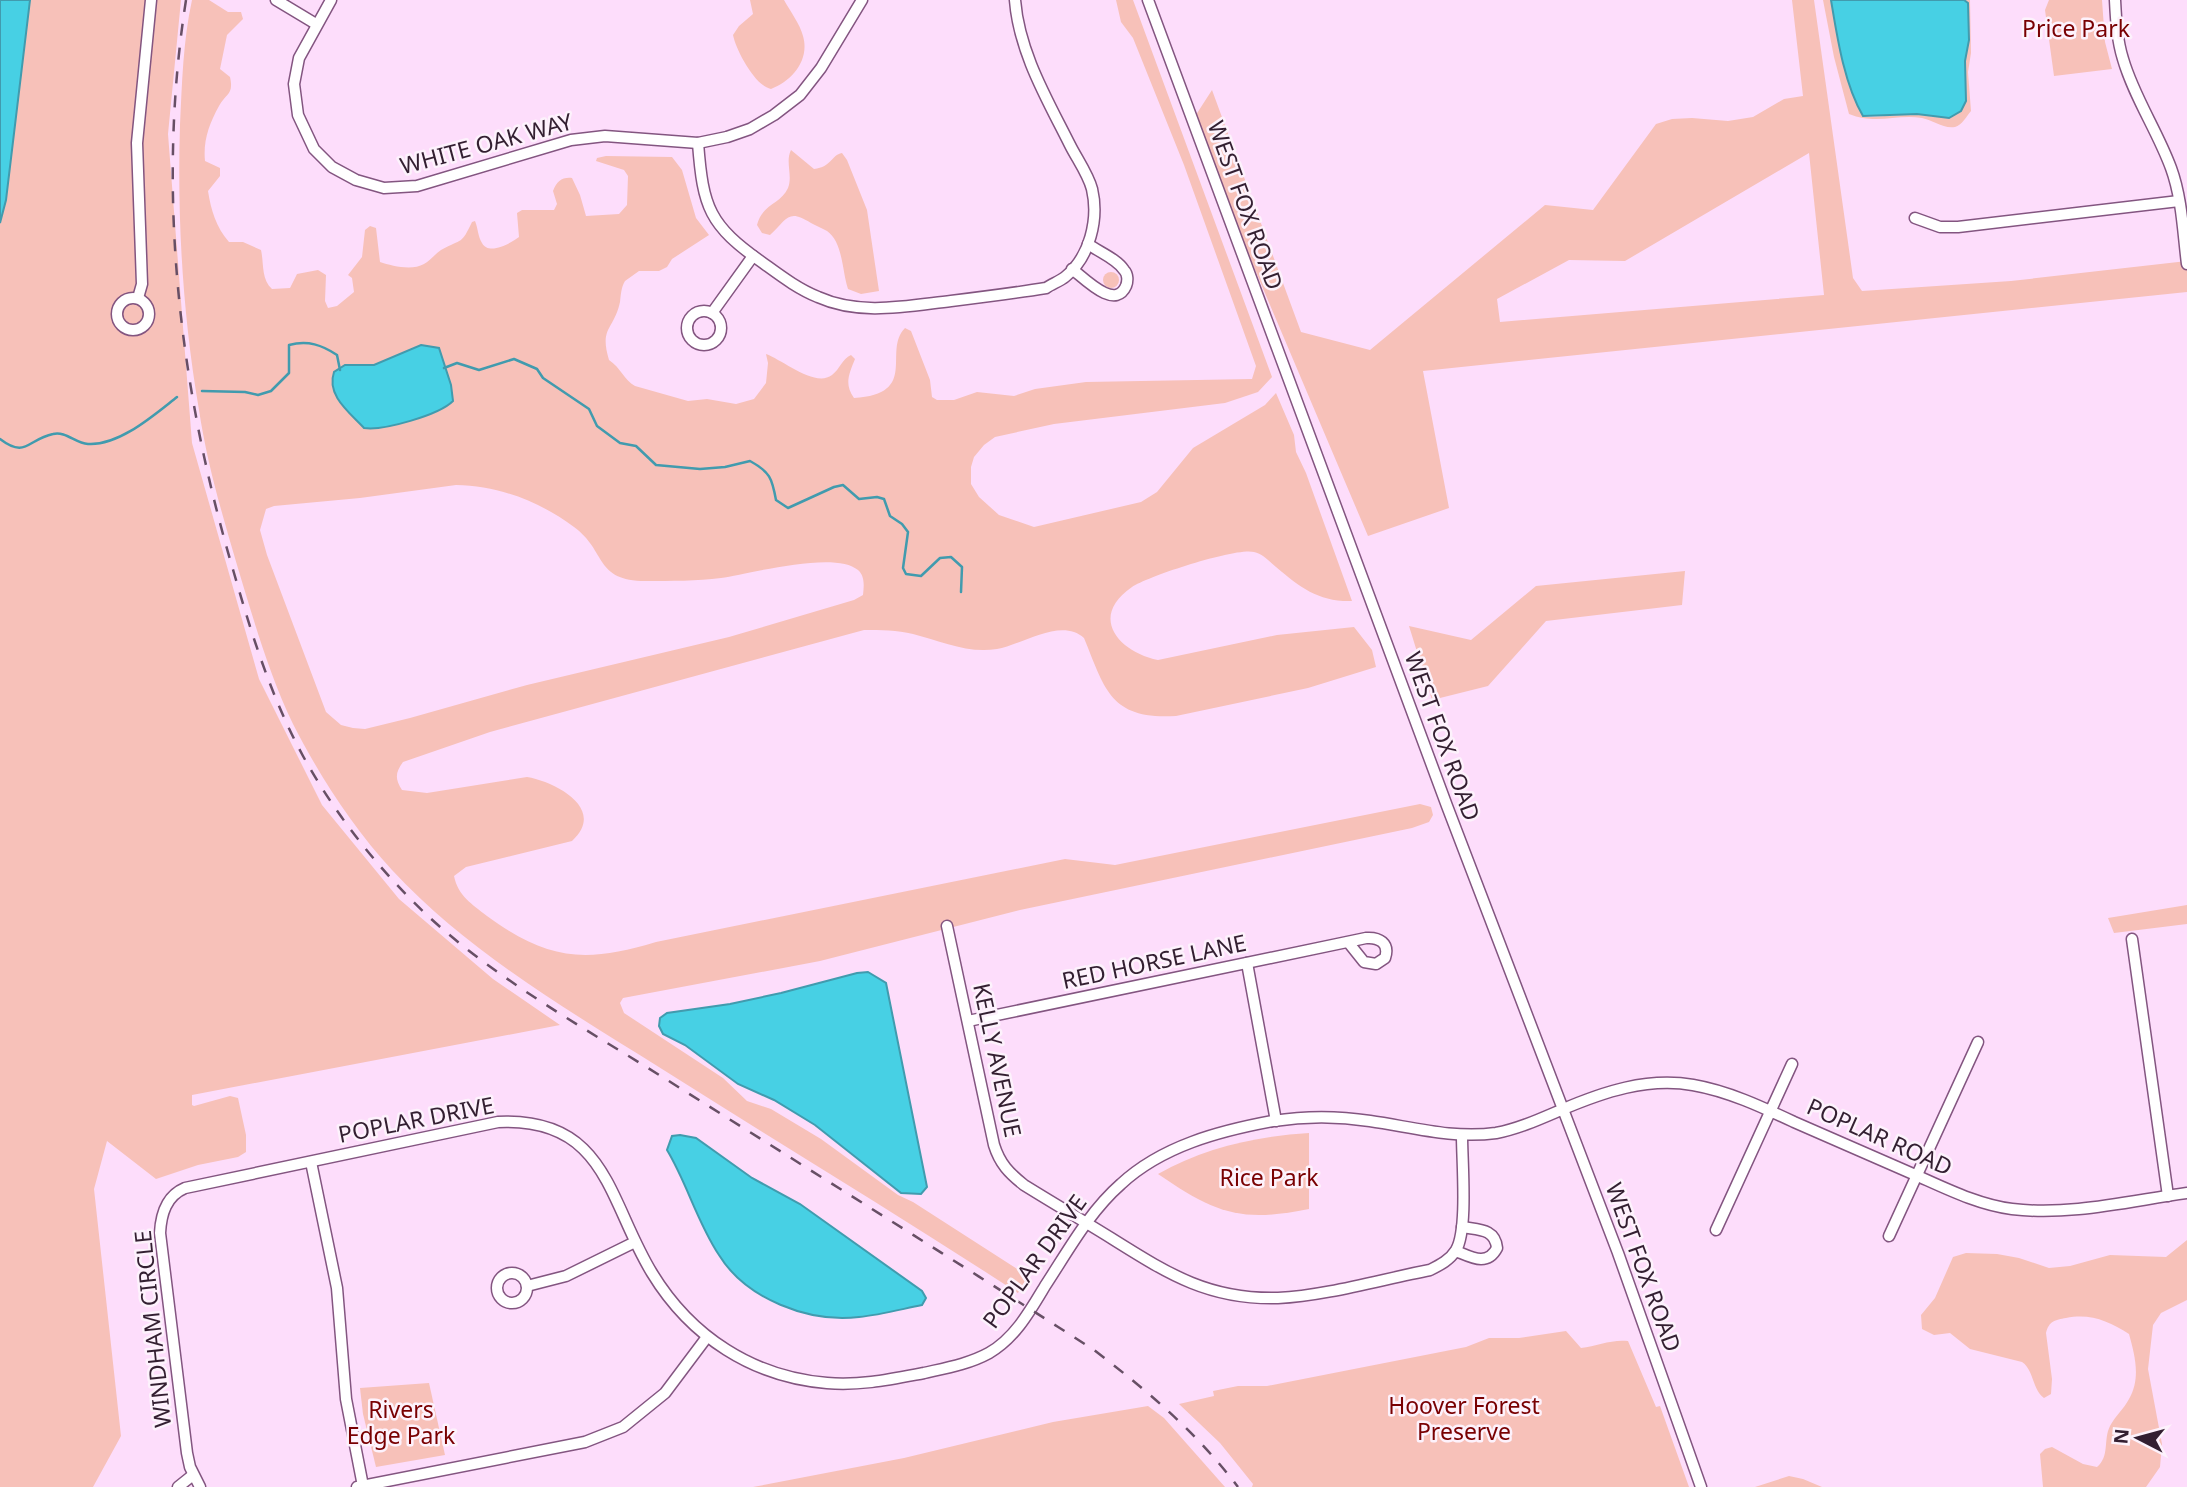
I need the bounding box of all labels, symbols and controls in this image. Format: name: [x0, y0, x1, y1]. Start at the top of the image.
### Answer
park label: Price Park: [2022, 12, 2131, 44]
street label: WHITE OAK WAY: [396, 104, 577, 181]
street label: WEST FOX ROAD: [1201, 116, 1291, 294]
street label: WEST FOX ROAD: [1398, 647, 1488, 825]
street label: RED HORSE LANE: [1059, 926, 1249, 996]
street label: KELLY AVENUE: [966, 980, 1030, 1140]
street label: POPLAR DRIVE: [335, 1088, 497, 1150]
street label: POPLAR ROAD: [1802, 1090, 1958, 1182]
park label: Rice Park: [1220, 1161, 1319, 1193]
street label: WEST FOX ROAD: [1599, 1178, 1689, 1356]
street label: POPLAR DRIVE: [975, 1188, 1093, 1334]
street label: WINDHAM CIRCLE: [126, 1229, 178, 1429]
park label: Hoover Forest Preserve: [1388, 1389, 1540, 1447]
park label: Rivers Edge Park: [347, 1393, 456, 1451]
north arrow: [2103, 1403, 2173, 1473]
text: N: [2107, 1427, 2135, 1445]

